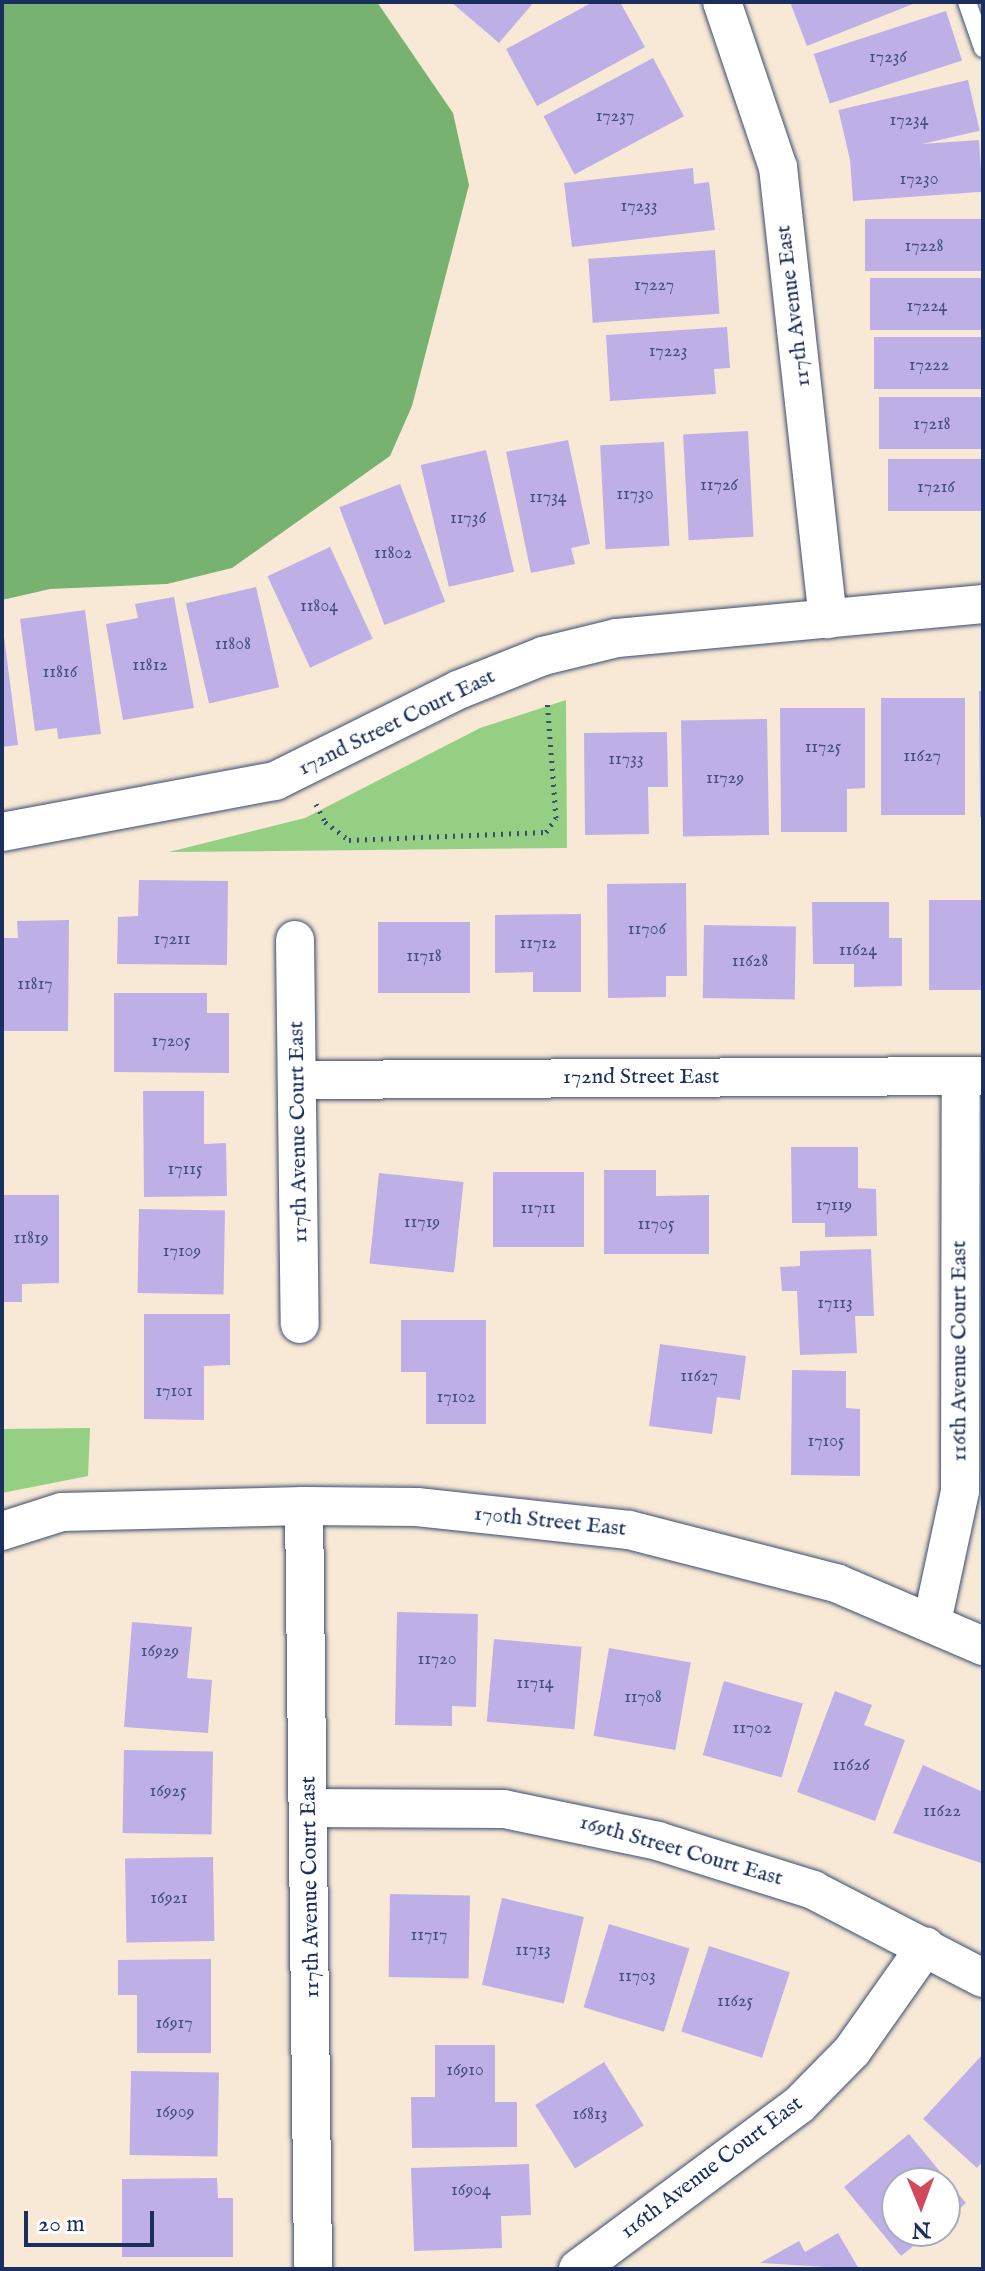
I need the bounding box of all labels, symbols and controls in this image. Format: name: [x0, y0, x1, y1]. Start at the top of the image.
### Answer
house number: 17236: [869, 47, 907, 69]
house number: 17237: [596, 106, 634, 128]
house number: 17234: [889, 110, 929, 132]
house number: 17230: [899, 169, 939, 191]
house number: 17233: [620, 196, 658, 218]
street label: 117th Avenue East: [771, 224, 817, 388]
house number: 17228: [904, 236, 944, 258]
house number: 17227: [634, 275, 674, 297]
house number: 17224: [907, 296, 947, 318]
house number: 17223: [649, 341, 687, 363]
house number: 17222: [909, 355, 949, 377]
house number: 17218: [913, 414, 951, 436]
house number: 11726: [700, 475, 738, 497]
house number: 17216: [917, 477, 955, 499]
house number: 11730: [616, 484, 654, 506]
house number: 11734: [529, 487, 567, 509]
house number: 11736: [450, 508, 486, 530]
house number: 11802: [374, 543, 412, 565]
house number: 11804: [300, 596, 338, 618]
house number: 11808: [215, 634, 251, 656]
house number: 11812: [132, 655, 168, 677]
house number: 11816: [43, 662, 77, 684]
street label: 172nd Street Court East: [294, 664, 500, 782]
house number: 11725: [805, 737, 841, 759]
house number: 11627: [903, 746, 941, 768]
house number: 11733: [608, 749, 644, 771]
house number: 11729: [706, 768, 744, 790]
house number: 11706: [628, 919, 666, 941]
house number: 17211: [154, 929, 190, 951]
house number: 11712: [520, 933, 556, 955]
house number: 11624: [839, 940, 877, 962]
house number: 11718: [406, 946, 442, 968]
house number: 11628: [732, 951, 768, 973]
house number: 11817: [17, 974, 53, 996]
street label: 117th Avenue Court East: [284, 1021, 314, 1243]
house number: 17205: [152, 1031, 190, 1053]
street label: 172nd Street East: [563, 1065, 719, 1091]
house number: 17115: [167, 1159, 203, 1181]
house number: 17119: [816, 1195, 852, 1217]
house number: 11711: [520, 1198, 556, 1220]
house number: 11719: [404, 1212, 440, 1234]
house number: 11705: [637, 1214, 675, 1236]
house number: 11819: [13, 1228, 49, 1250]
street label: 116th Avenue Court East: [947, 1240, 973, 1462]
house number: 17109: [163, 1241, 201, 1263]
house number: 17113: [817, 1293, 853, 1315]
house number: 11627: [680, 1366, 718, 1388]
house number: 17101: [155, 1381, 193, 1403]
house number: 17102: [436, 1387, 476, 1409]
house number: 17105: [807, 1431, 845, 1453]
street label: 170th Street East: [473, 1501, 627, 1543]
house number: 16929: [141, 1641, 179, 1663]
house number: 11720: [417, 1649, 457, 1671]
house number: 11714: [516, 1673, 554, 1695]
house number: 11708: [624, 1687, 662, 1709]
house number: 11702: [732, 1718, 772, 1740]
house number: 11626: [832, 1755, 870, 1777]
street label: 117th Avenue Court East: [296, 1776, 326, 1998]
house number: 16925: [149, 1781, 187, 1803]
house number: 11622: [923, 1801, 961, 1823]
street label: 169th Street Court East: [576, 1809, 786, 1893]
house number: 16921: [150, 1888, 188, 1910]
house number: 11717: [411, 1925, 447, 1947]
house number: 11713: [515, 1940, 551, 1962]
house number: 11703: [618, 1966, 656, 1988]
house number: 11625: [717, 1991, 753, 2013]
house number: 16917: [155, 2013, 193, 2035]
house number: 16910: [446, 2060, 484, 2082]
street label: 116th Avenue Court East: [616, 2091, 808, 2245]
house number: 16909: [156, 2102, 194, 2124]
house number: 16813: [573, 2104, 607, 2126]
north arrow: [881, 2167, 961, 2247]
house number: 16904: [451, 2180, 491, 2202]
scale bar: [28, 2195, 158, 2245]
text: 20 m: [38, 2209, 85, 2240]
text: N: [912, 2215, 931, 2243]

